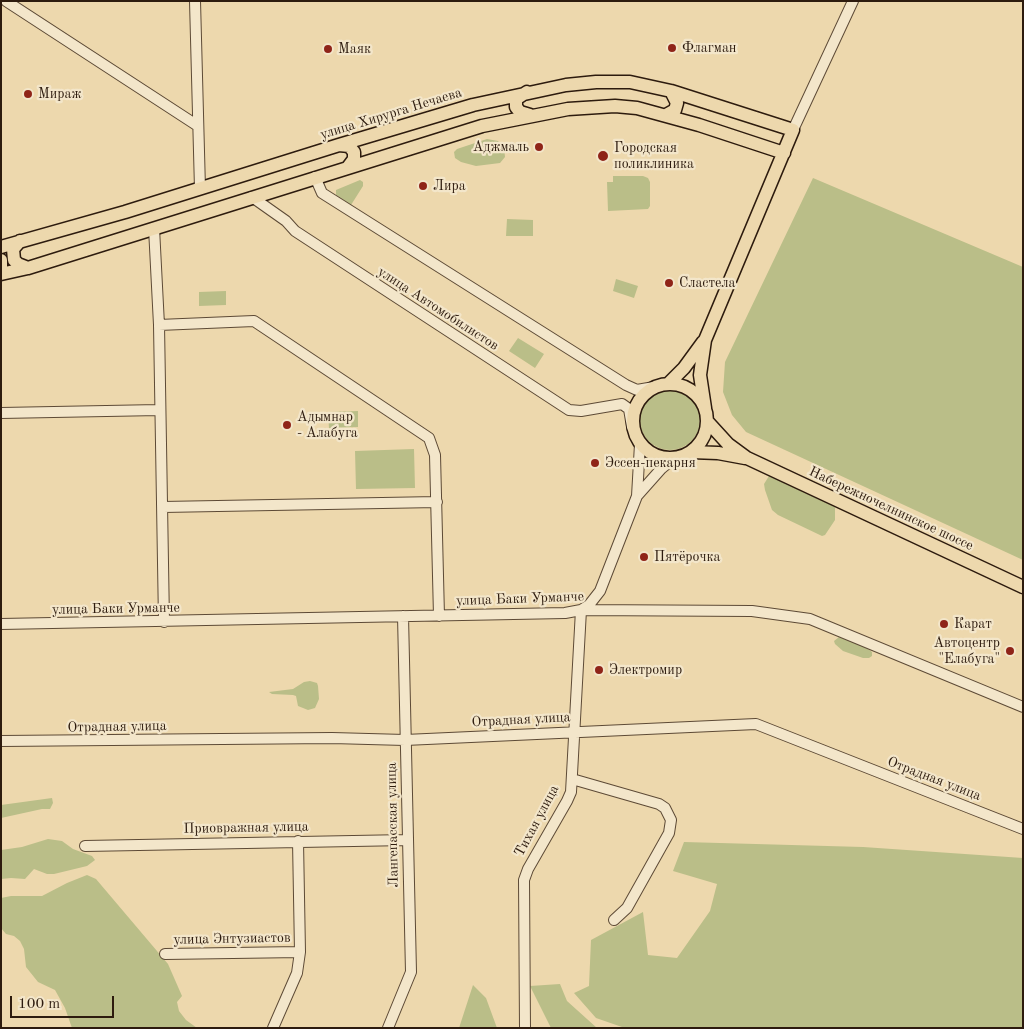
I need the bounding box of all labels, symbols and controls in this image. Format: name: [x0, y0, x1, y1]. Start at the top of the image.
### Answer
place label: Флагман: [682, 40, 736, 56]
place label: Маяк: [338, 41, 371, 57]
marker: Флагман: [666, 42, 678, 54]
marker: Маяк: [322, 43, 334, 55]
street label: улица Хирурга Нечаева: [318, 84, 464, 144]
place label: Мираж: [38, 86, 81, 102]
marker: Мираж: [22, 88, 34, 100]
place label: Аджмаль: [473, 139, 529, 155]
place label: Городская поликлиника: [614, 140, 694, 172]
marker: Аджмаль: [533, 141, 545, 153]
marker: Городская поликлиника: [596, 149, 610, 163]
place label: Лира: [433, 178, 466, 194]
marker: Лира: [417, 180, 429, 192]
street label: улица Автомобилистов: [374, 264, 502, 354]
place label: Сластела: [679, 275, 735, 291]
marker: Сластела: [663, 277, 675, 289]
place label: Адымнар - Алабуга: [297, 409, 358, 442]
marker: Адымнар - Алабуга: [281, 419, 293, 431]
place label: Эссен-пекарня: [605, 455, 696, 471]
marker: Эссен-пекарня: [589, 457, 601, 469]
street label: Набережночелнинское шоссе: [806, 463, 976, 555]
place label: Пятёрочка: [654, 549, 720, 565]
marker: Пятёрочка: [638, 551, 650, 563]
street label: улица Баки Урманче: [456, 588, 584, 610]
street label: улица Баки Урманче: [52, 599, 180, 619]
place label: Карат: [954, 616, 992, 632]
marker: Карат: [938, 618, 950, 630]
place label: Автоцентр "Елабуга": [933, 635, 1000, 668]
marker: Автоцентр "Елабуга": [1004, 645, 1016, 657]
place label: Электромир: [609, 662, 682, 678]
marker: Электромир: [593, 664, 605, 676]
street label: Отрадная улица: [471, 709, 571, 731]
street label: Отрадная улица: [67, 718, 167, 736]
street label: Отрадная улица: [885, 753, 983, 805]
street label: Лангепасская улица: [384, 762, 402, 888]
street label: Тихая улица: [511, 782, 563, 860]
street label: Приовражная улица: [183, 819, 309, 837]
street label: улица Энтузиастов: [173, 930, 291, 948]
scale bar: [12, 986, 116, 1018]
text: 100 m: [18, 997, 60, 1012]

